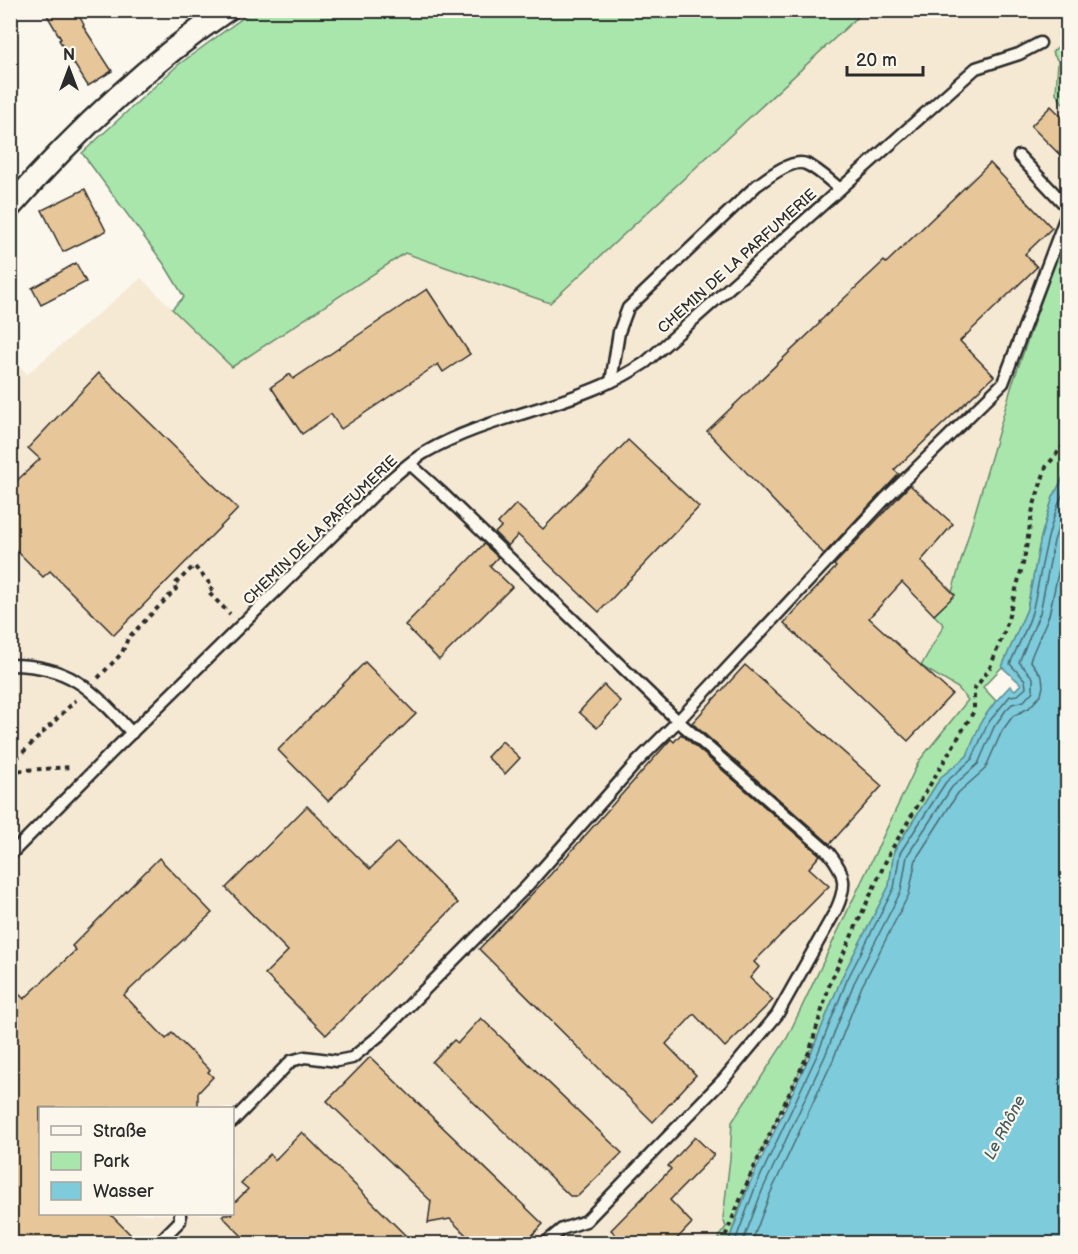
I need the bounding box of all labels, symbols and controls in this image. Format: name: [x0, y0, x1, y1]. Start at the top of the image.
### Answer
north arrow: [39, 39, 99, 99]
scale bar: [847, 39, 924, 77]
text: N: [63, 46, 75, 65]
text: 20 m: [856, 50, 897, 71]
street label: CHEMIN DE LA PARFUMERIE: [654, 185, 821, 338]
street label: CHEMIN DE LA PARFUMERIE: [239, 451, 402, 609]
water label: Le Rhône: [981, 1092, 1030, 1163]
legend: [39, 1107, 234, 1215]
text: Straße: [93, 1121, 147, 1142]
text: Park: [93, 1151, 129, 1172]
text: Wasser: [93, 1181, 154, 1202]

